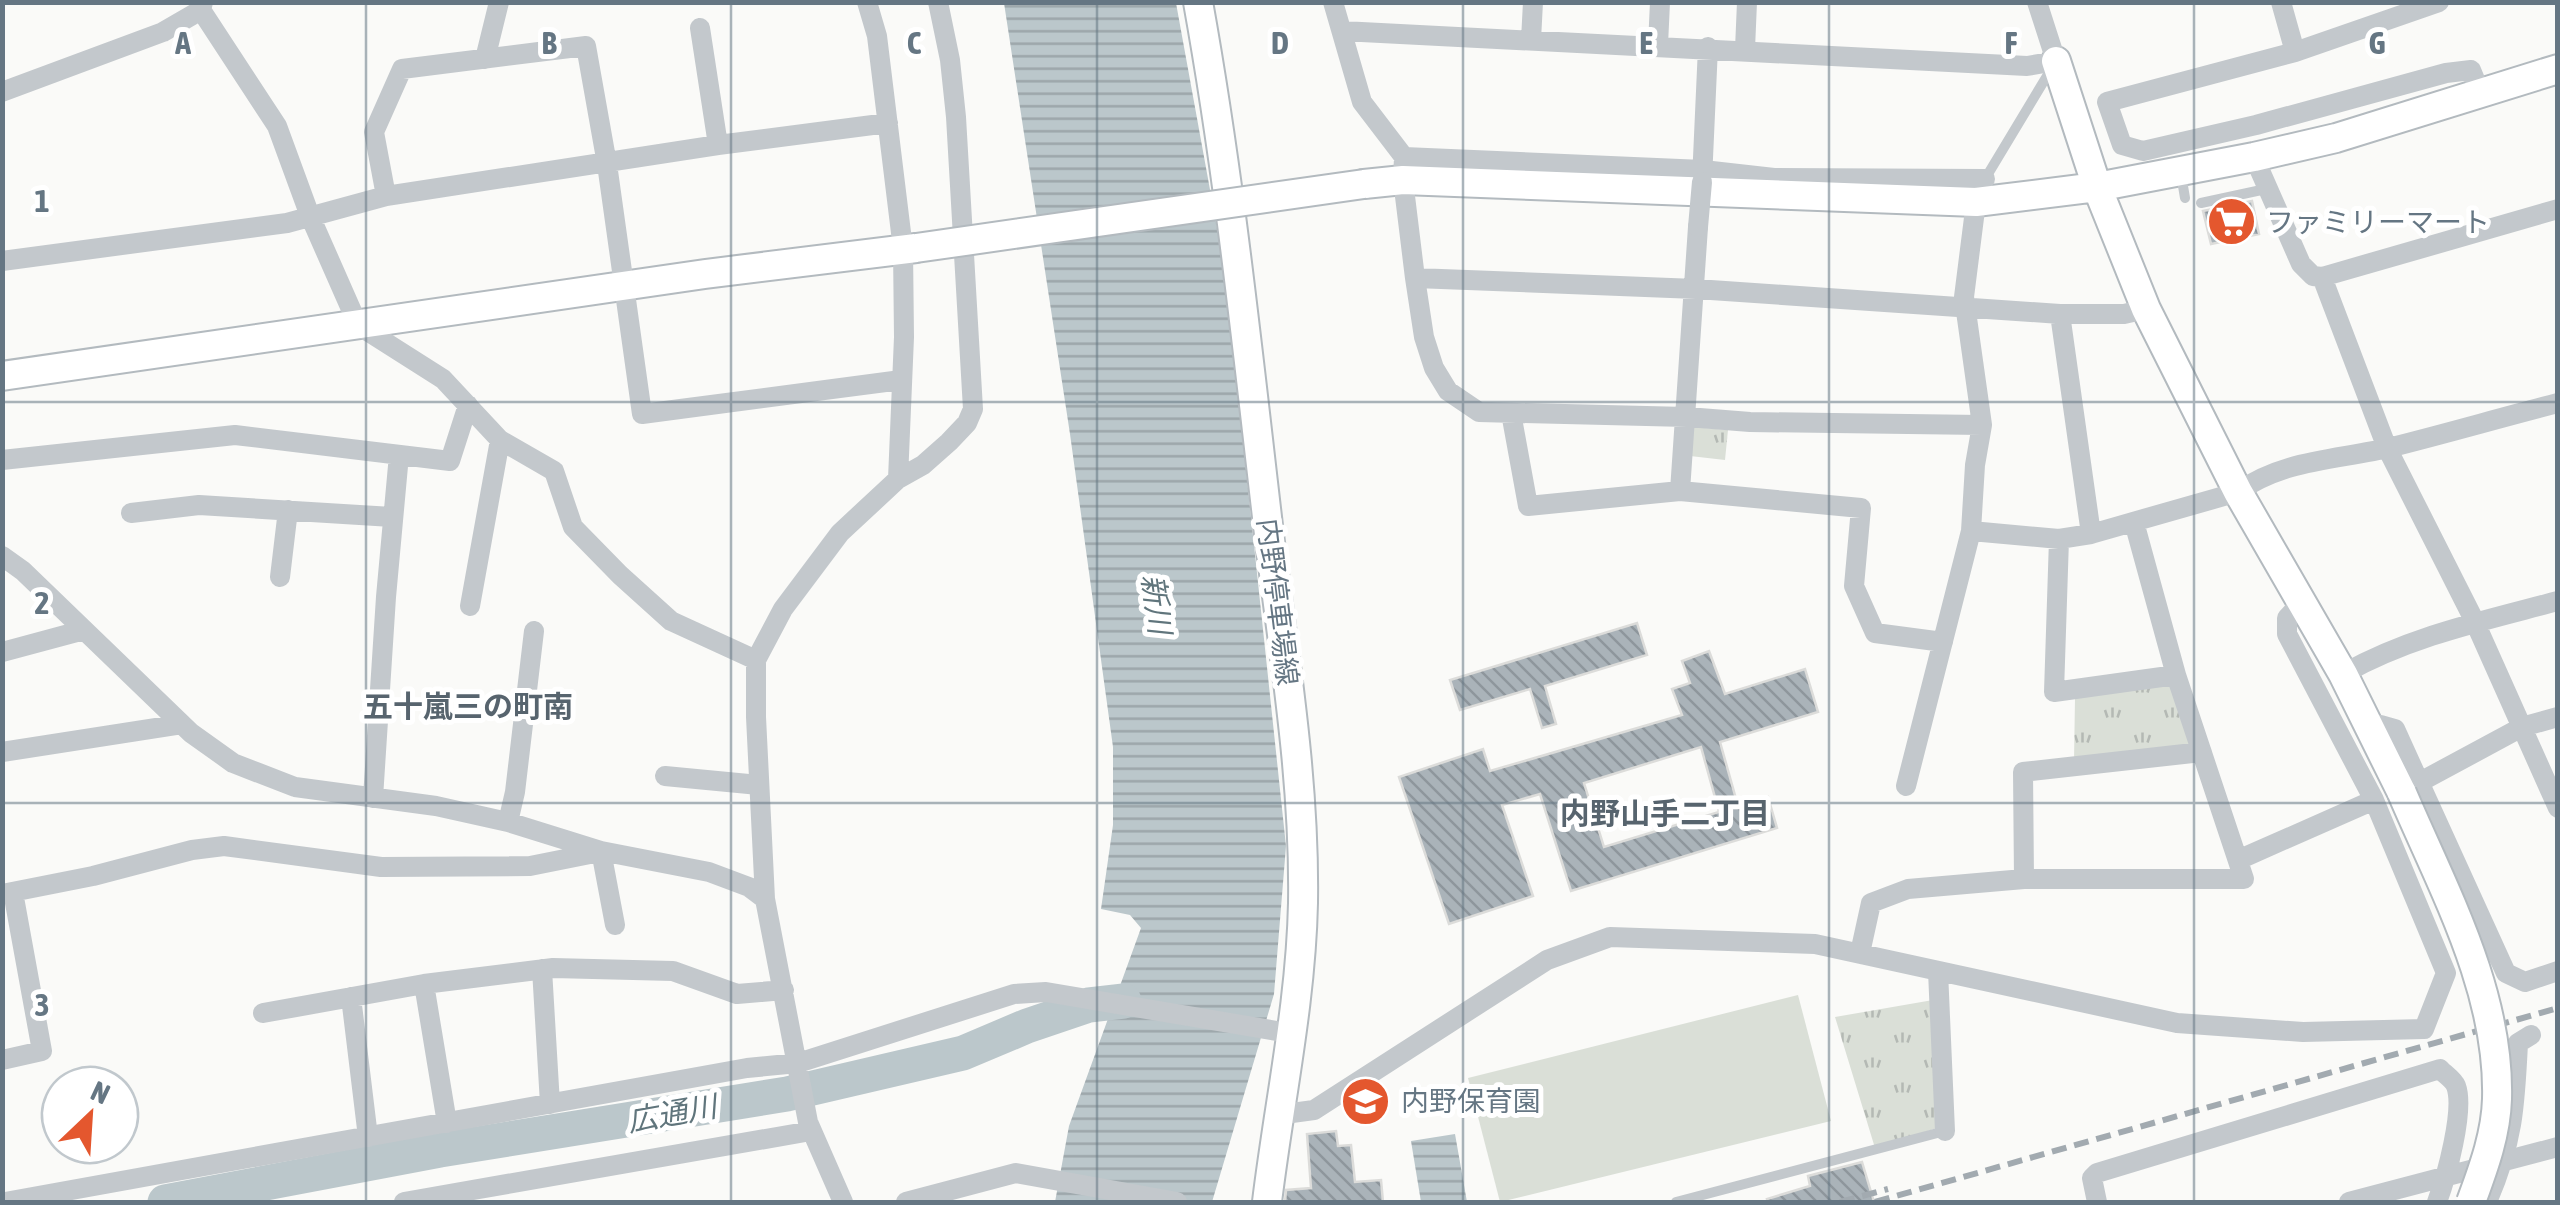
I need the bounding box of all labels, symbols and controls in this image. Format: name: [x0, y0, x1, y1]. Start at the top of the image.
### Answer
text: A: [174, 24, 191, 61]
text: B: [541, 24, 557, 61]
text: C: [907, 24, 922, 61]
text: D: [1271, 24, 1289, 61]
text: E: [1639, 24, 1653, 61]
text: F: [2005, 24, 2018, 61]
text: G: [2369, 24, 2386, 61]
text: 1: [34, 182, 50, 219]
supermarket icon: ファミリーマート: [2205, 196, 2257, 248]
place label: ファミリーマート: [2266, 206, 2490, 238]
street label: 内野停車場線: [1252, 517, 1304, 687]
water label: 新川: [1136, 572, 1178, 639]
text: 2: [34, 584, 50, 621]
district label: 五十嵐三の町南: [363, 689, 573, 723]
district label: 内野山手二丁目: [1560, 796, 1770, 830]
text: 3: [34, 986, 50, 1023]
north arrow: [40, 1065, 140, 1165]
text: N: [86, 1074, 115, 1110]
school or university icon: 内野保育園: [1340, 1075, 1392, 1127]
place label: 内野保育園: [1401, 1085, 1541, 1117]
water label: 広通川: [625, 1088, 722, 1138]

